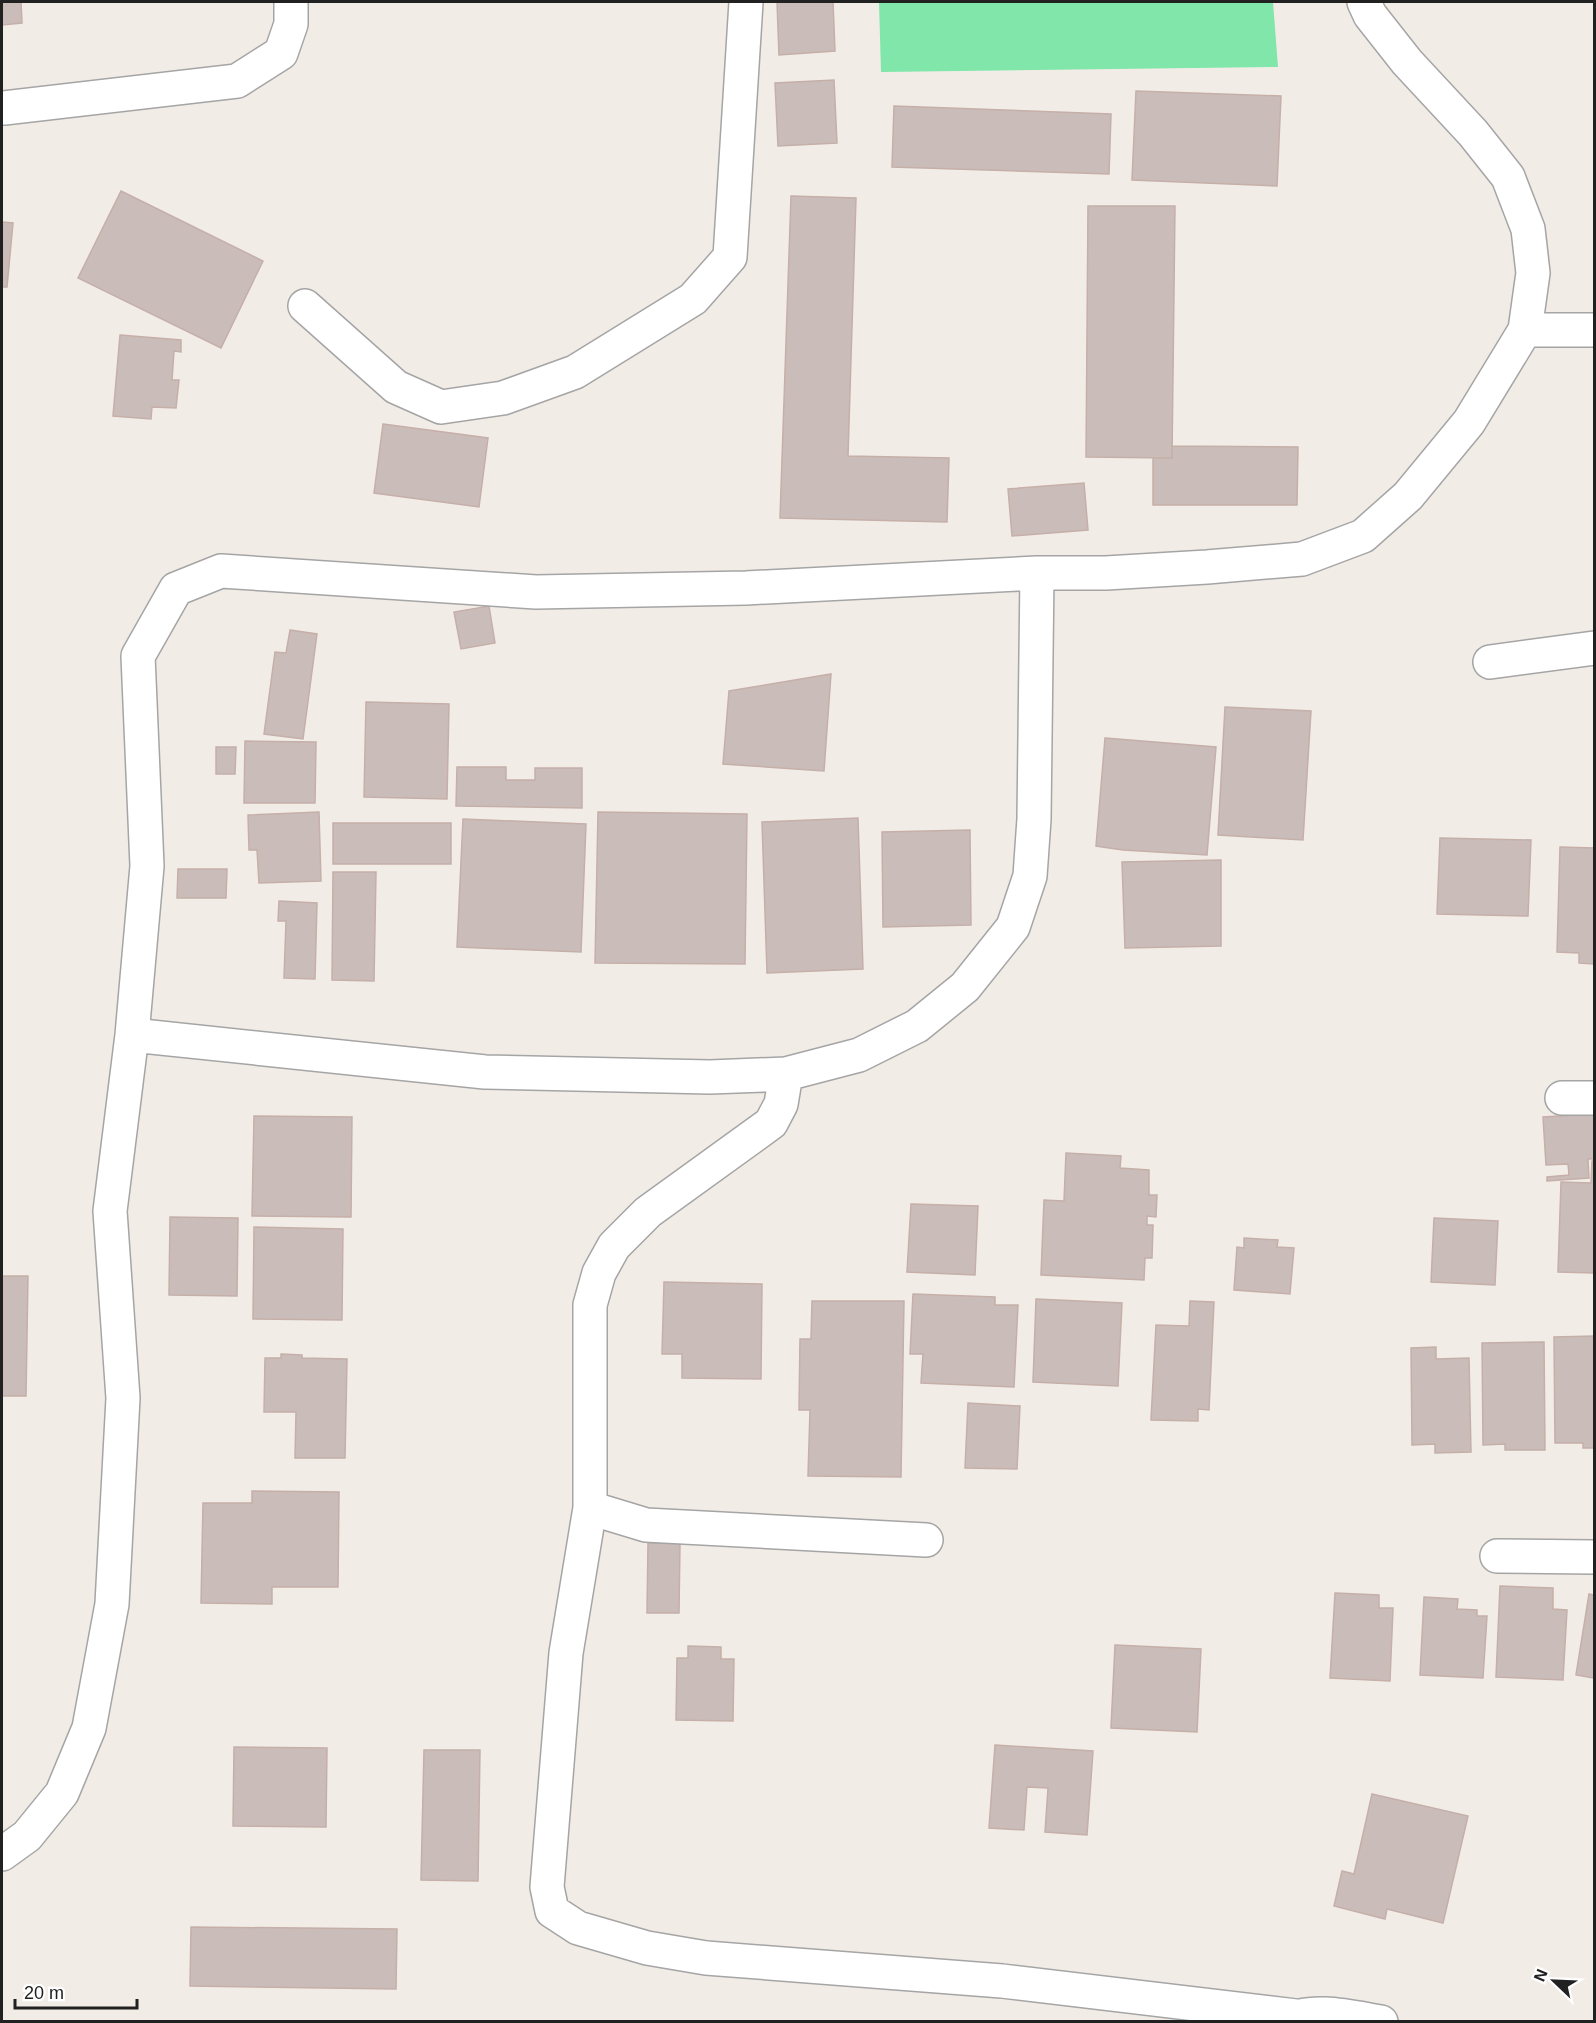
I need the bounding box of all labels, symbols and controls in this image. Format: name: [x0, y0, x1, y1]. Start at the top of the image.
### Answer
north arrow: [1524, 1951, 1584, 2011]
text: N: [1531, 1967, 1551, 1984]
scale bar: [15, 1972, 136, 2010]
text: 20 m: [24, 1983, 64, 2003]

